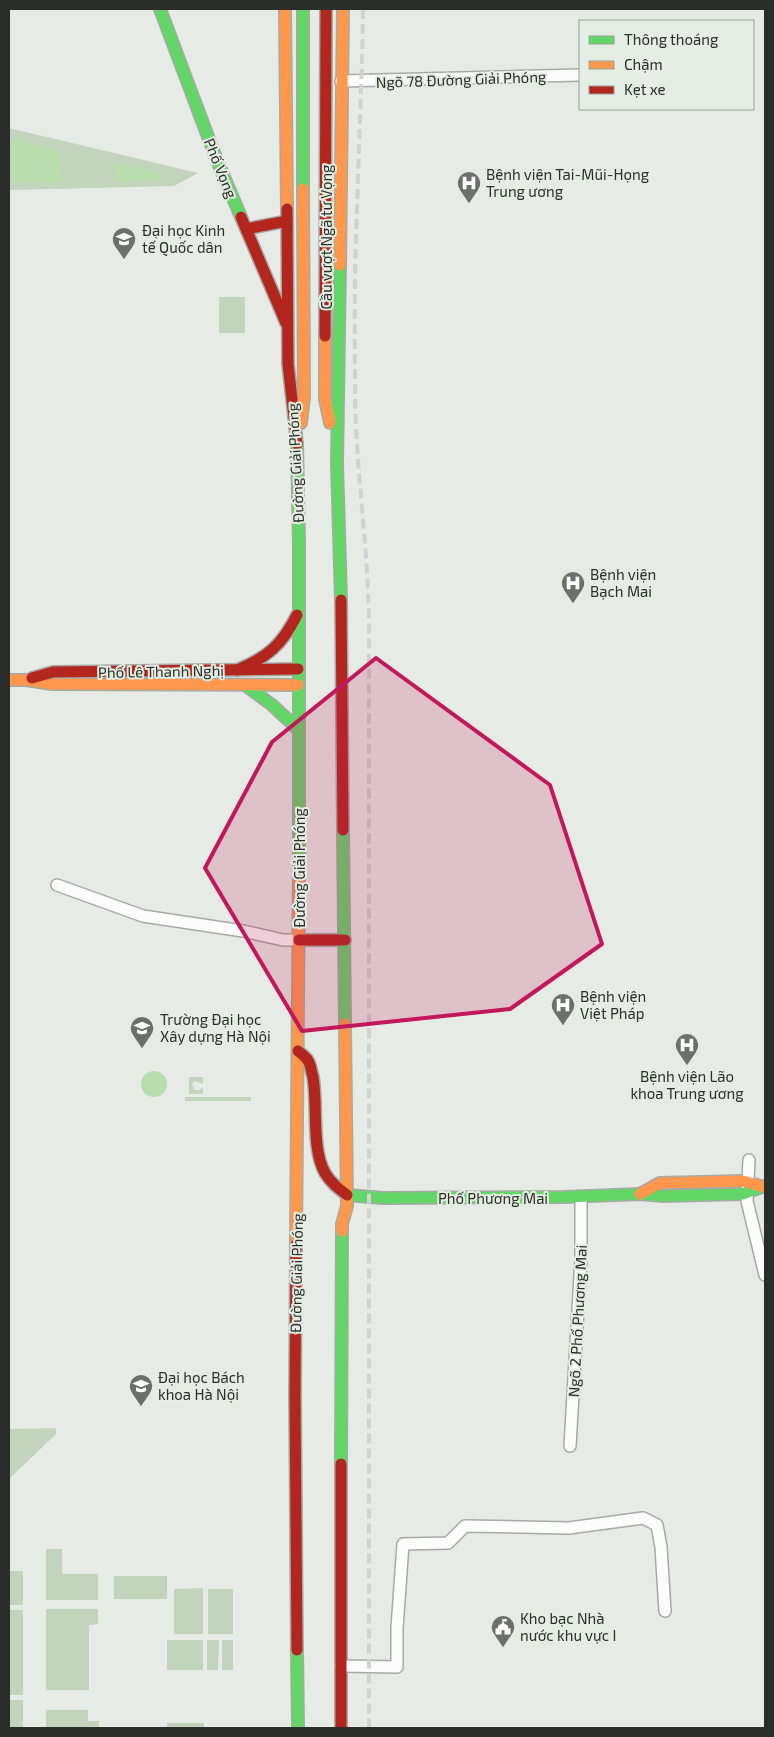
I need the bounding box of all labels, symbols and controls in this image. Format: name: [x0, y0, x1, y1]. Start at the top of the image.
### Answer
legend: [579, 20, 754, 110]
text: Thông thoáng: [624, 30, 719, 48]
text: Chậm: [624, 55, 663, 73]
street label: Ngõ 78 Đường Giải Phóng: [375, 67, 547, 91]
text: Kẹt xe: [624, 80, 666, 98]
street label: Phố Vọng: [201, 135, 241, 201]
street label: Cầu vượt Ngã tư Vọng: [317, 164, 335, 310]
place label: Bệnh viện Tai-Mũi-Họng Trung ương: [486, 165, 650, 200]
hospital icon: Bệnh viện Tai-Mũi-Họng Trung ương: [456, 170, 482, 204]
place label: Đại học Kinh tế Quốc dân: [142, 221, 225, 257]
school or university icon: Đại học Kinh tế Quốc dân: [111, 226, 137, 260]
street label: Đường Giải Phóng: [283, 402, 307, 523]
place label: Bệnh viện Bạch Mai: [590, 565, 656, 600]
hospital icon: Bệnh viện Bạch Mai: [560, 570, 586, 604]
street label: Phố Lê Thanh Nghị: [98, 661, 224, 681]
street label: Đường Giải Phóng: [290, 808, 308, 928]
place label: Bệnh viện Việt Pháp: [580, 987, 646, 1022]
hospital icon: Bệnh viện Việt Pháp: [550, 992, 576, 1026]
place label: Trường Đại học Xây dựng Hà Nội: [160, 1010, 271, 1045]
school or university icon: Trường Đại học Xây dựng Hà Nội: [129, 1015, 155, 1049]
hospital icon: Bệnh viện Lão khoa Trung ương: [674, 1032, 700, 1066]
place label: Bệnh viện Lão khoa Trung ương: [630, 1067, 744, 1102]
street label: Phố Phương Mai: [438, 1189, 548, 1207]
street label: Đường Giải Phóng: [286, 1212, 306, 1333]
street label: Ngõ 2 Phố Phương Mai: [564, 1244, 590, 1398]
place label: Đại học Bách khoa Hà Nội: [158, 1368, 245, 1403]
school or university icon: Đại học Bách khoa Hà Nội: [128, 1373, 154, 1407]
place label: Kho bạc Nhà nước khu vực I: [520, 1609, 616, 1644]
public building icon: Kho bạc Nhà nước khu vực I: [490, 1614, 516, 1648]

